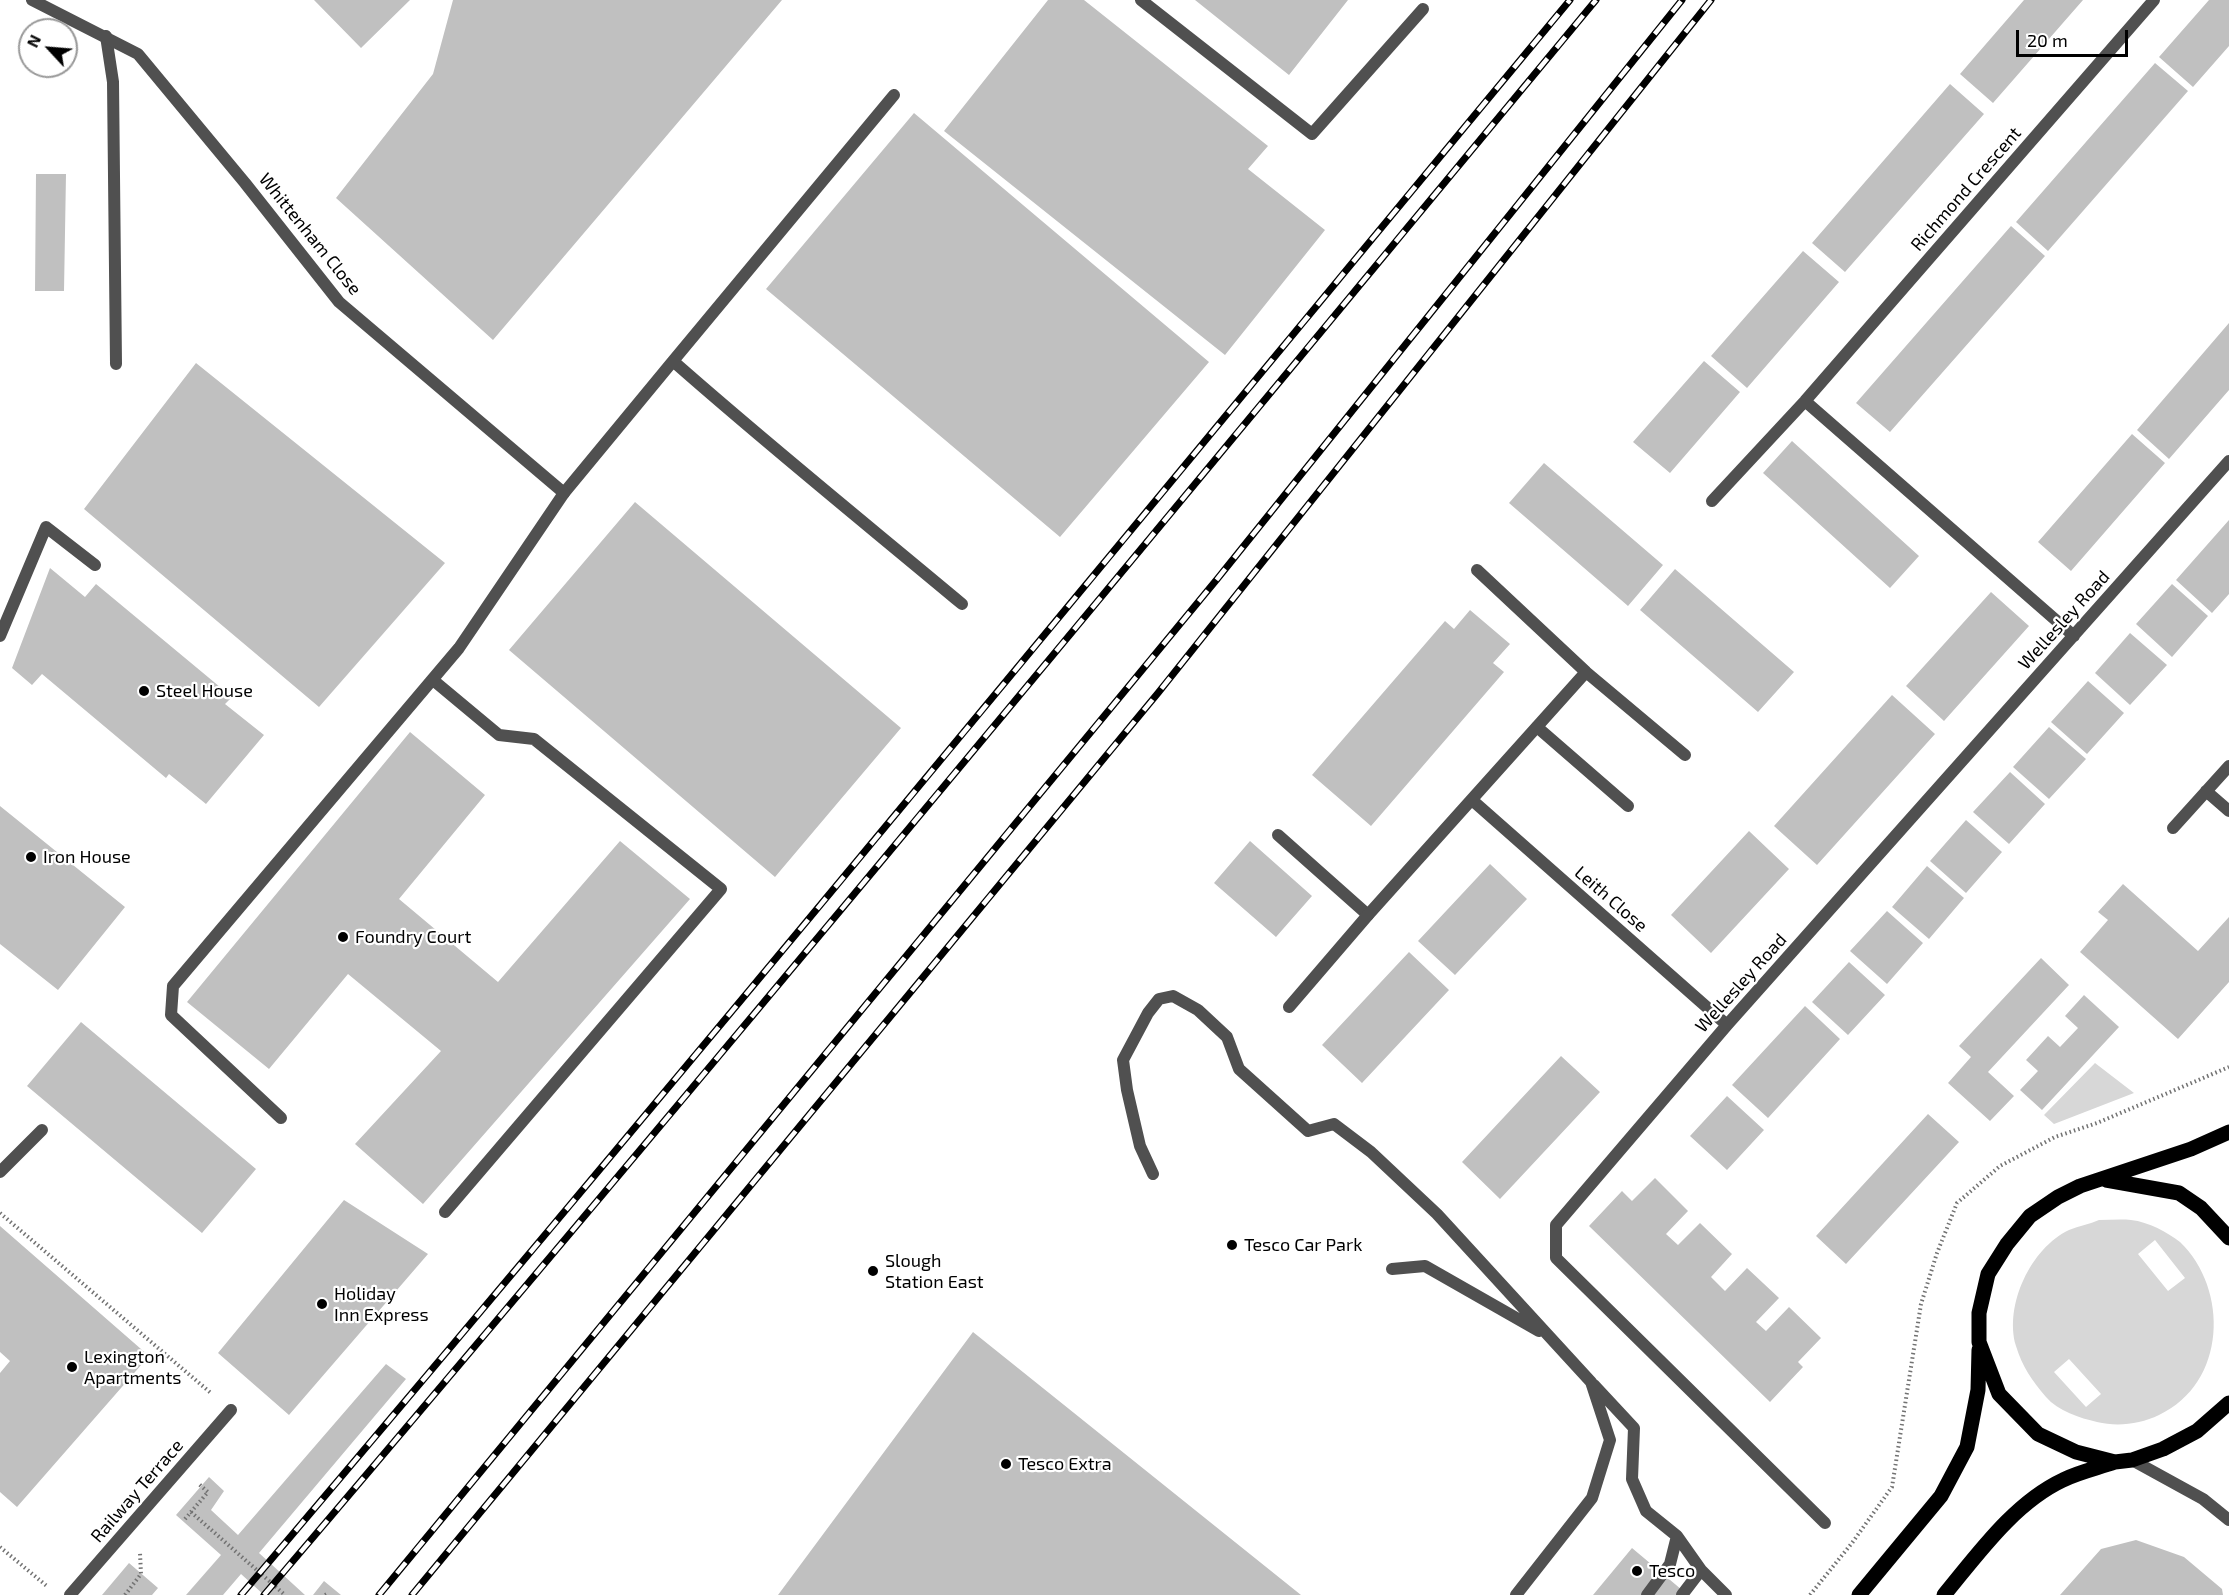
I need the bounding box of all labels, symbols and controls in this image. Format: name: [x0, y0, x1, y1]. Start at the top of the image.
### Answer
north arrow: [18, 18, 78, 78]
scale bar: [2019, 18, 2132, 56]
text: 20 m: [2027, 29, 2068, 51]
text: N: [22, 31, 44, 50]
street label: Richmond Crescent: [1906, 123, 2026, 255]
street label: Whittenham Close: [254, 169, 366, 299]
street label: Wellesley Road: [2014, 566, 2114, 674]
place label: Steel House: [156, 680, 253, 702]
marker: Steel House: [137, 684, 151, 698]
place label: Iron House: [43, 846, 131, 868]
marker: Iron House: [24, 850, 38, 864]
street label: Leith Close: [1570, 862, 1652, 936]
place label: Foundry Court: [355, 926, 471, 948]
street label: Wellesley Road: [1691, 929, 1791, 1037]
marker: Foundry Court: [336, 930, 350, 944]
place label: Tesco Car Park: [1244, 1234, 1362, 1256]
marker: Tesco Car Park: [1225, 1238, 1239, 1252]
place label: Slough Station East: [885, 1250, 984, 1292]
marker: Slough Station East: [866, 1264, 880, 1278]
place label: Holiday Inn Express: [334, 1283, 429, 1326]
marker: Holiday Inn Express: [315, 1297, 329, 1311]
place label: Lexington Apartments: [84, 1346, 181, 1388]
marker: Lexington Apartments: [65, 1360, 79, 1374]
street label: Railway Terrace: [86, 1435, 188, 1547]
place label: Tesco Extra: [1018, 1453, 1112, 1475]
marker: Tesco Extra: [999, 1457, 1013, 1471]
place label: Tesco: [1649, 1560, 1695, 1582]
marker: Tesco: [1630, 1564, 1644, 1578]

